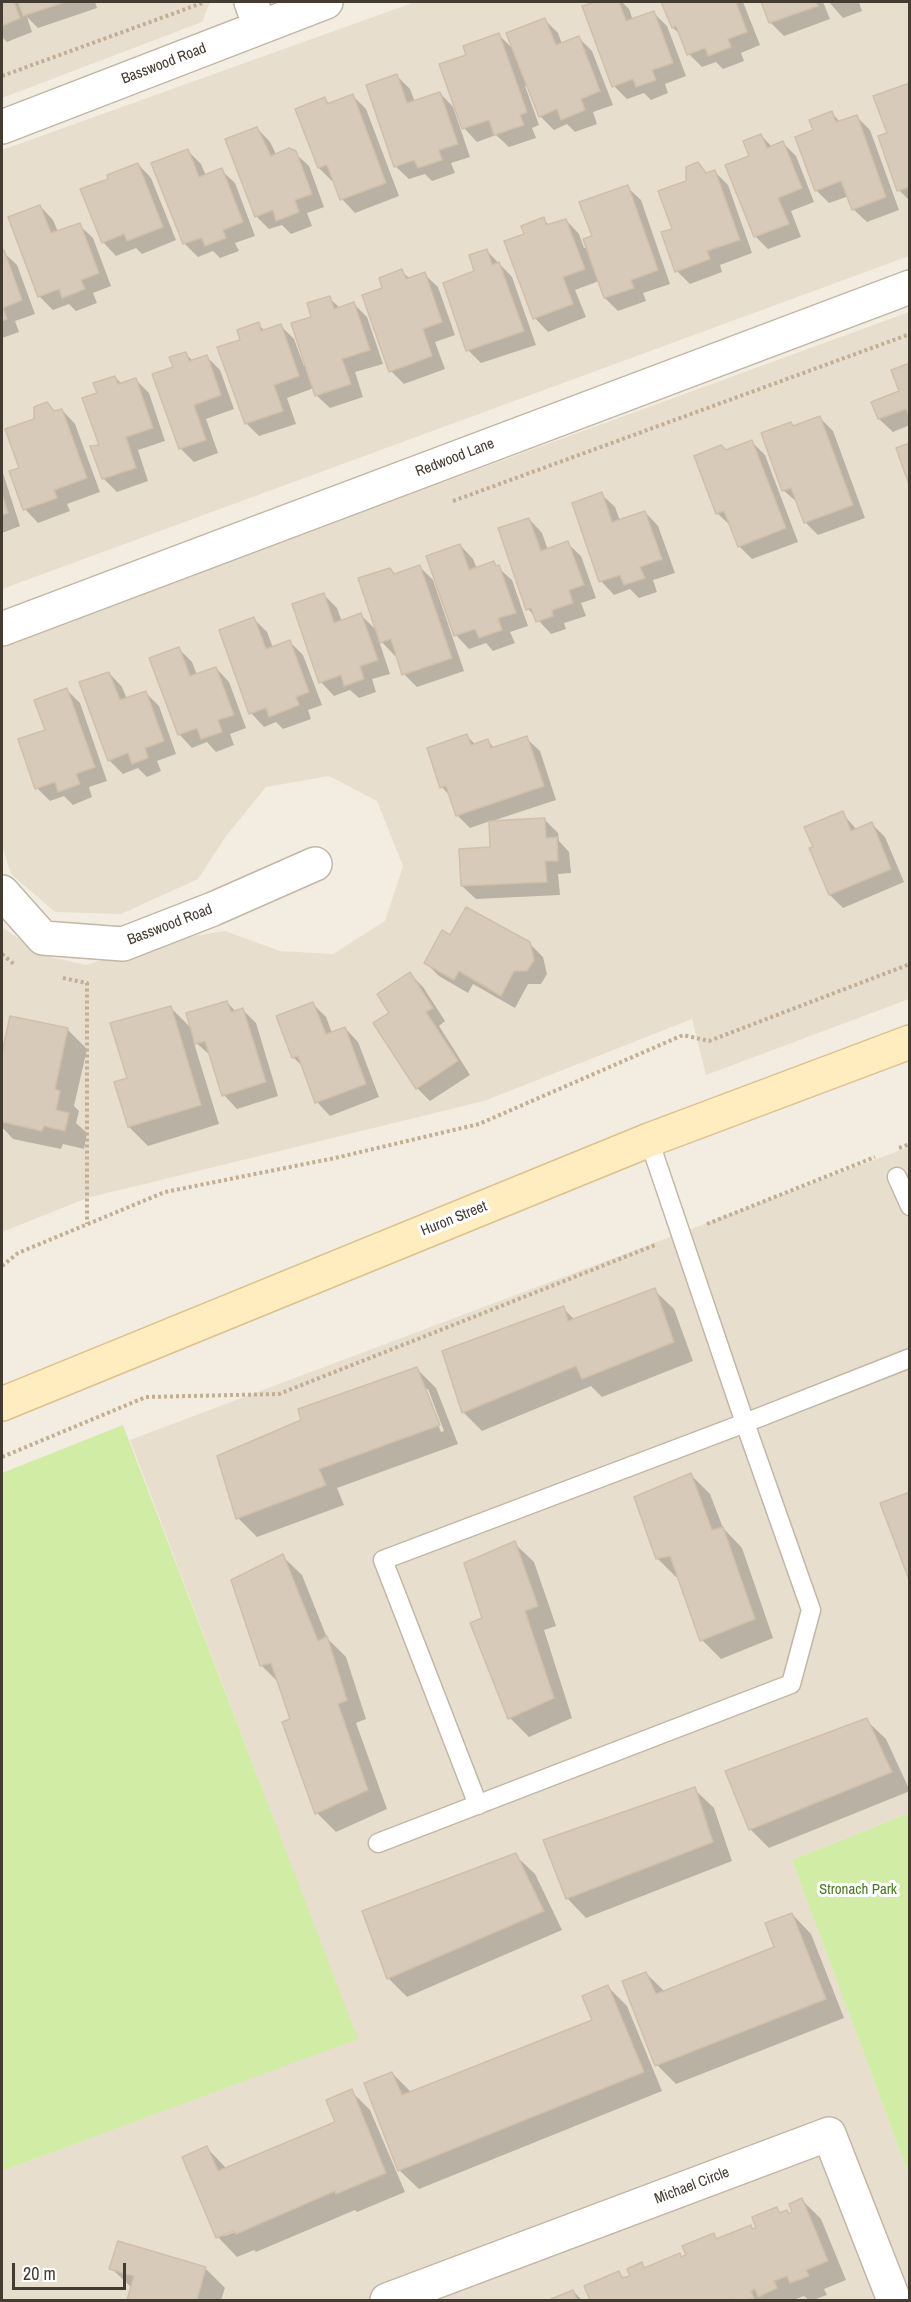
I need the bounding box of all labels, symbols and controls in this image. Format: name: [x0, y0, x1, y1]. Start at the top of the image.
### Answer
street label: Basswood Road: [119, 40, 209, 88]
street label: Redwood Lane: [413, 435, 497, 481]
street label: Basswood Road: [125, 901, 215, 949]
street label: Huron Street: [418, 1198, 490, 1240]
park label: Stronach Park: [819, 1881, 897, 1899]
street label: Michael Circle: [652, 2164, 732, 2208]
scale bar: [15, 2251, 129, 2289]
text: 20 m: [23, 2261, 56, 2286]

